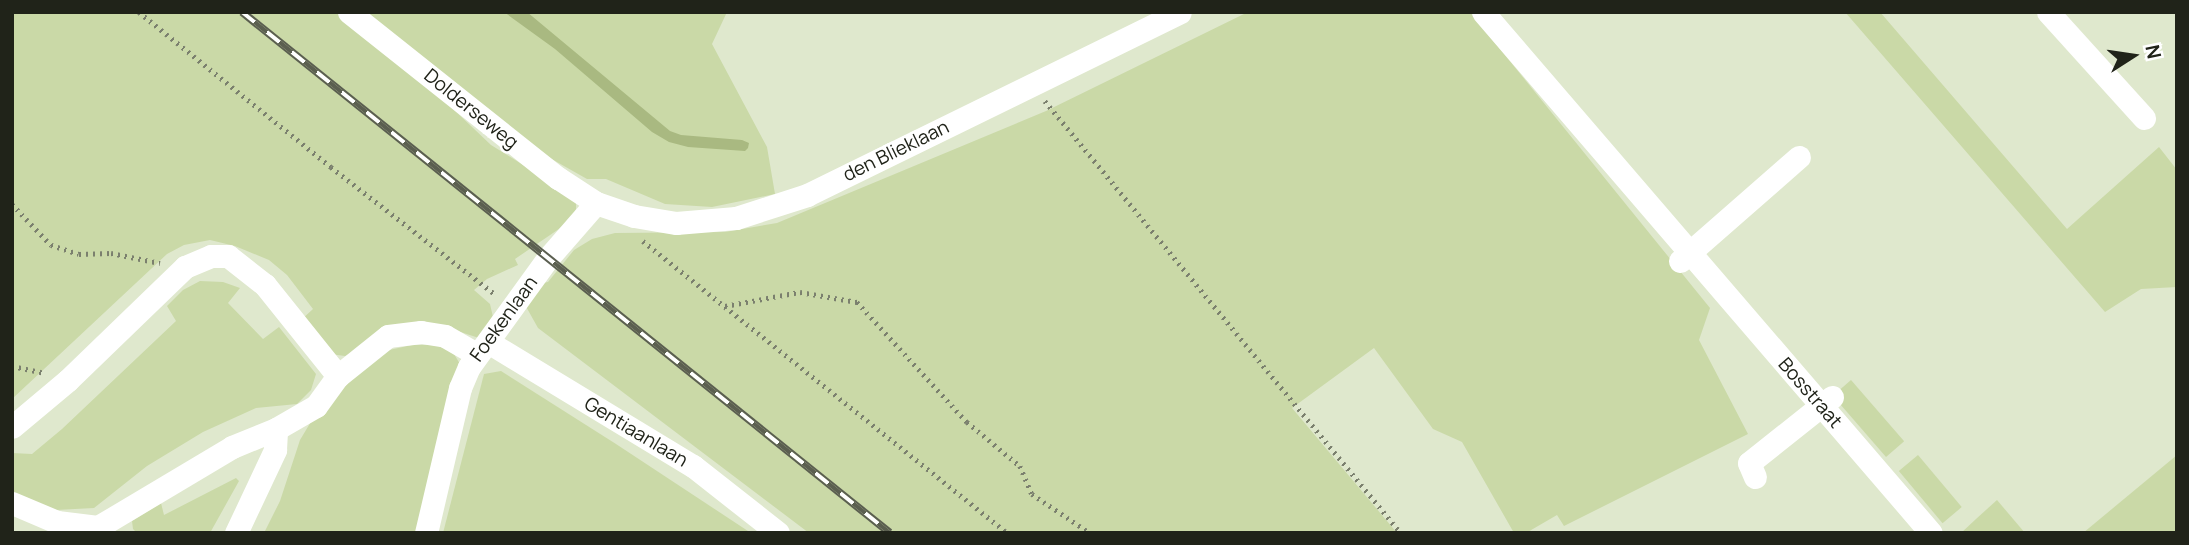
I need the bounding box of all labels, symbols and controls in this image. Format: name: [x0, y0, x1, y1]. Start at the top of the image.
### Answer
north arrow: [2098, 21, 2168, 91]
text: N: [2139, 42, 2168, 61]
street label: Dolderseweg: [419, 64, 523, 154]
street label: den Blieklaan: [839, 116, 953, 186]
street label: Foekenlaan: [465, 272, 543, 366]
street label: Bosstraat: [1773, 353, 1847, 433]
street label: Gentiaanlaan: [580, 392, 692, 472]

